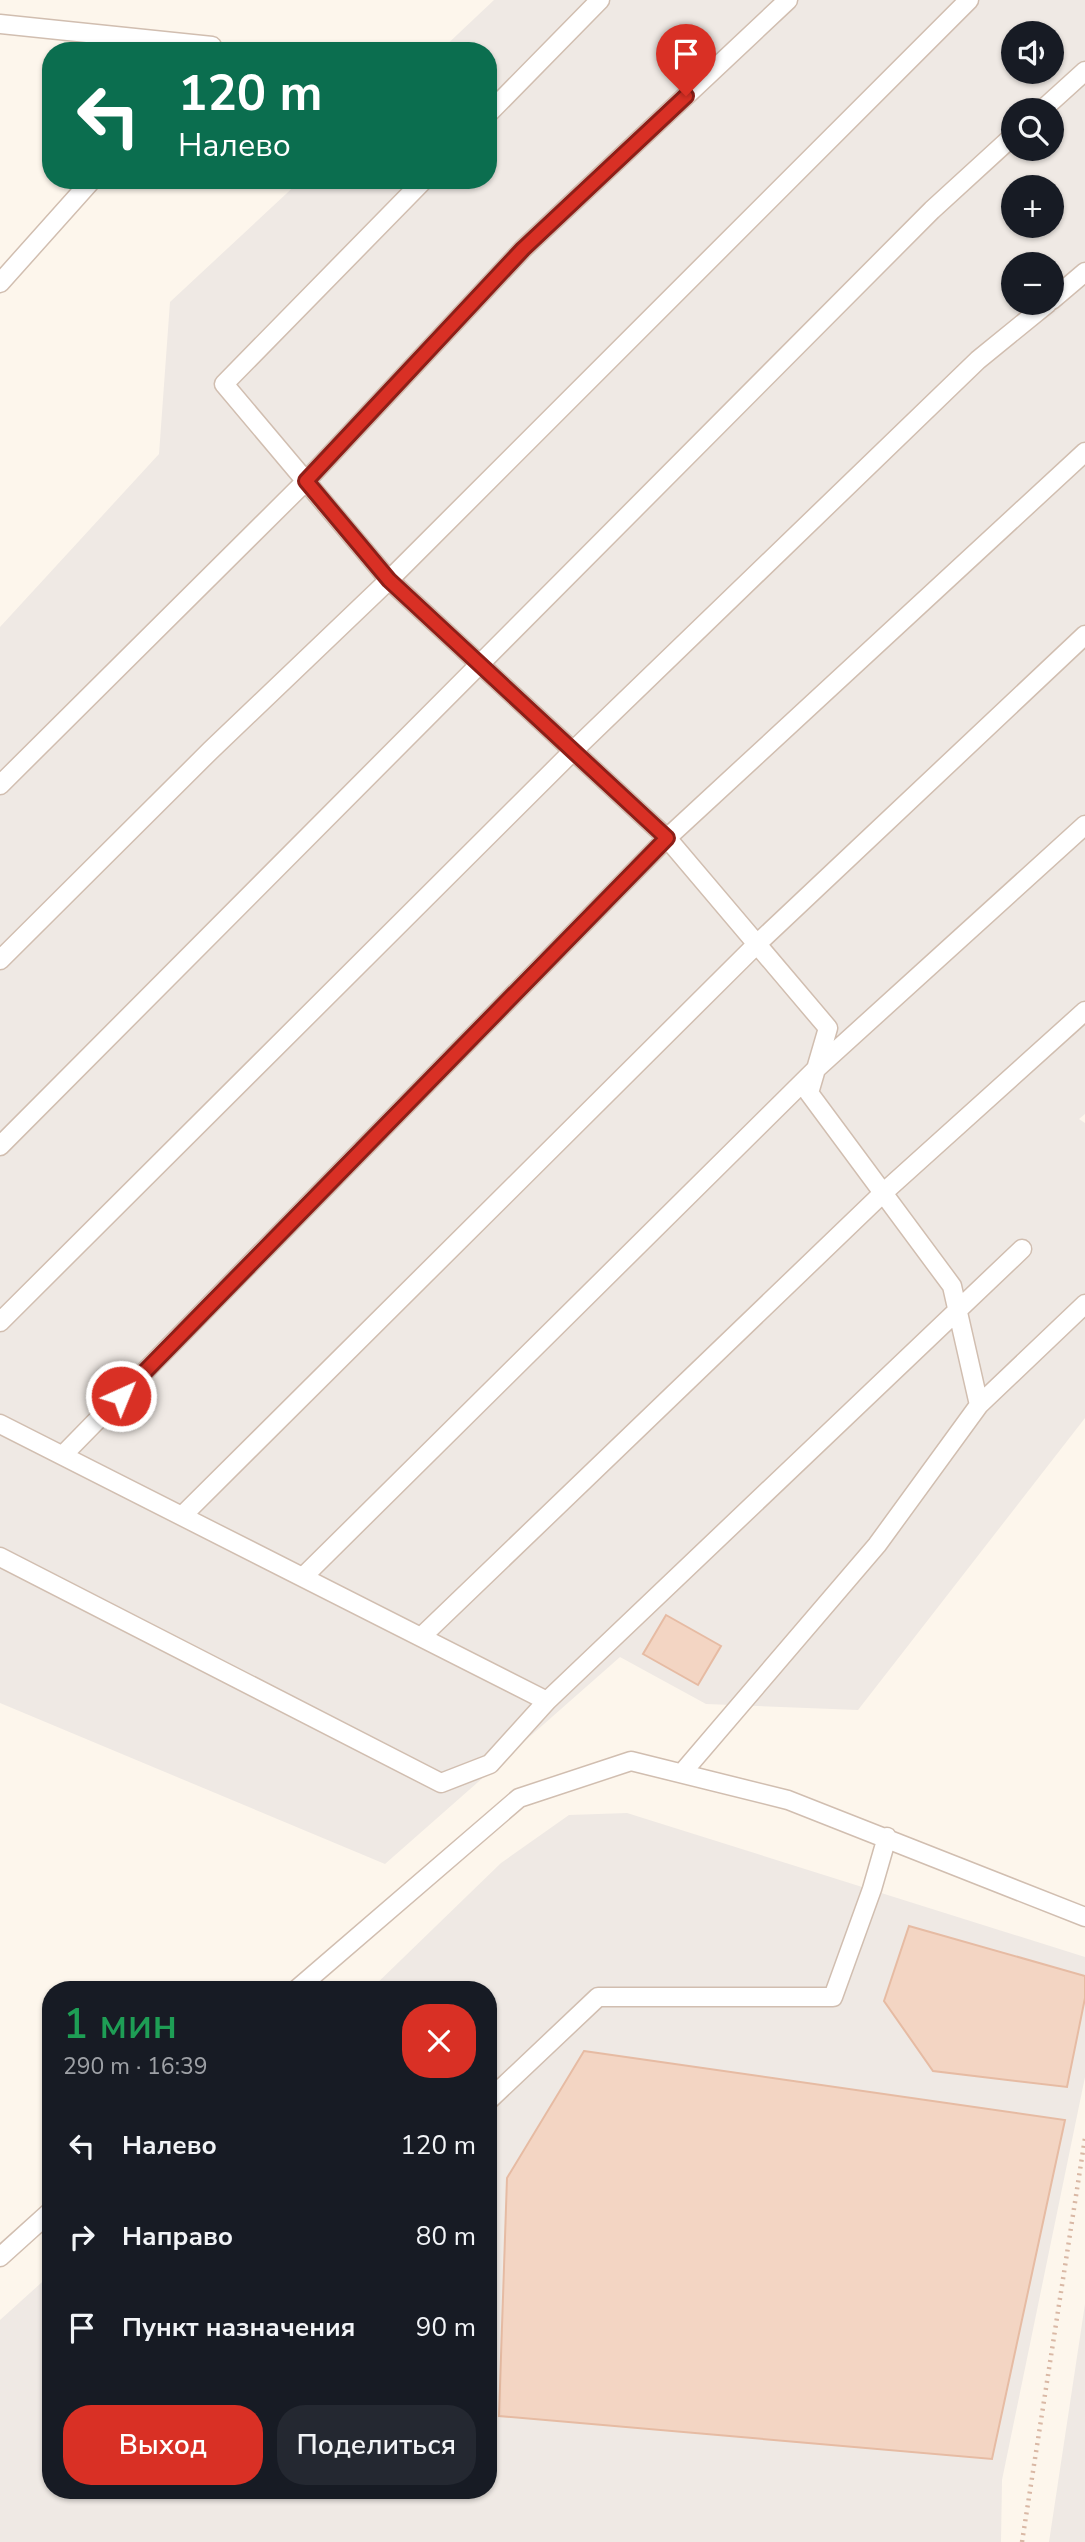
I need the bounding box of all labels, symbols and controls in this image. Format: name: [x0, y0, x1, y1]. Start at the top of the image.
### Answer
map controls: [1001, 21, 1064, 315]
button: sound: [1001, 21, 1064, 84]
pin: [656, 24, 716, 96]
icon: arrive: [667, 35, 705, 73]
text: 120 m: [178, 60, 322, 127]
icon: left: [63, 70, 154, 161]
button: search: [1001, 98, 1064, 161]
text: Налево: [178, 124, 291, 167]
button: +: [1001, 175, 1064, 238]
button: −: [1001, 252, 1064, 315]
position arrow: [84, 1359, 158, 1433]
text: 1 мин: [63, 1996, 177, 2053]
button: close: [402, 2004, 476, 2078]
text: 290 m · 16:39: [63, 2051, 208, 2082]
icon: left: [63, 2127, 101, 2165]
text: Налево: [122, 2128, 217, 2163]
text: 120 m: [400, 2128, 476, 2163]
icon: right: [63, 2218, 101, 2256]
text: Направо: [122, 2219, 233, 2254]
text: 80 m: [416, 2219, 476, 2254]
icon: arrive: [63, 2309, 101, 2347]
text: Пункт назначения: [122, 2310, 355, 2345]
text: 90 m: [416, 2310, 476, 2345]
button: Выход: [63, 2405, 263, 2485]
button: Поделиться: [277, 2405, 476, 2485]

